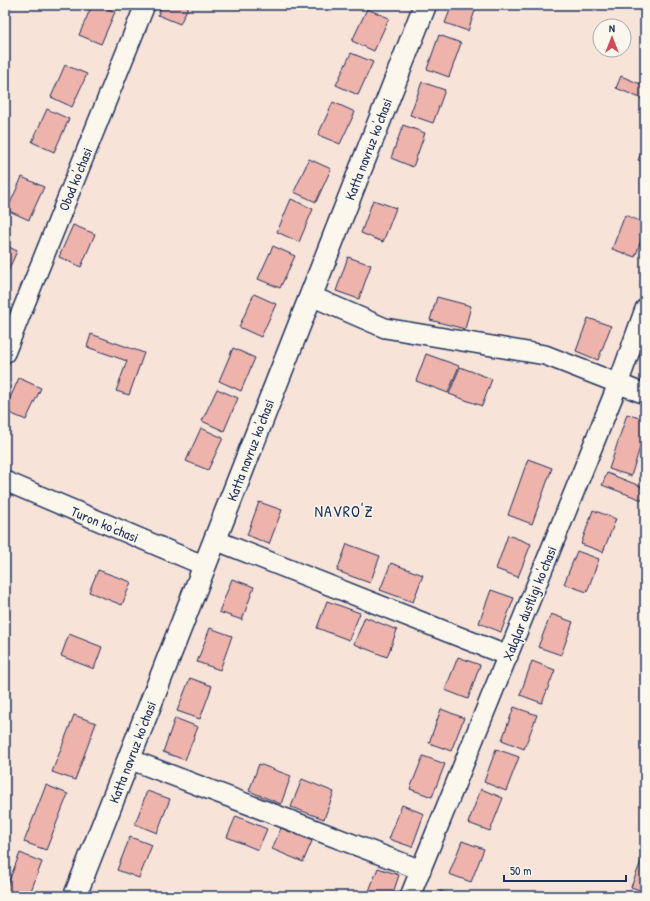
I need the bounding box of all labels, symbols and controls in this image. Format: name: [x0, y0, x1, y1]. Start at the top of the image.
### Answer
north arrow: [592, 18, 632, 58]
text: N: [609, 21, 615, 35]
street label: Katta navruz ko'chasi: [340, 95, 396, 203]
street label: Obod ko'chasi: [54, 144, 96, 214]
street label: Katta navruz ko'chasi: [222, 396, 278, 504]
district label: NAVRO'Z: [314, 500, 374, 522]
street label: Turon ko'chasi: [68, 501, 142, 547]
street label: Xalqlar dustligi ko'chasi: [497, 543, 562, 663]
street label: Katta navruz ko'chasi: [104, 698, 160, 806]
scale bar: [504, 857, 626, 883]
text: 50 m: [510, 862, 531, 879]

